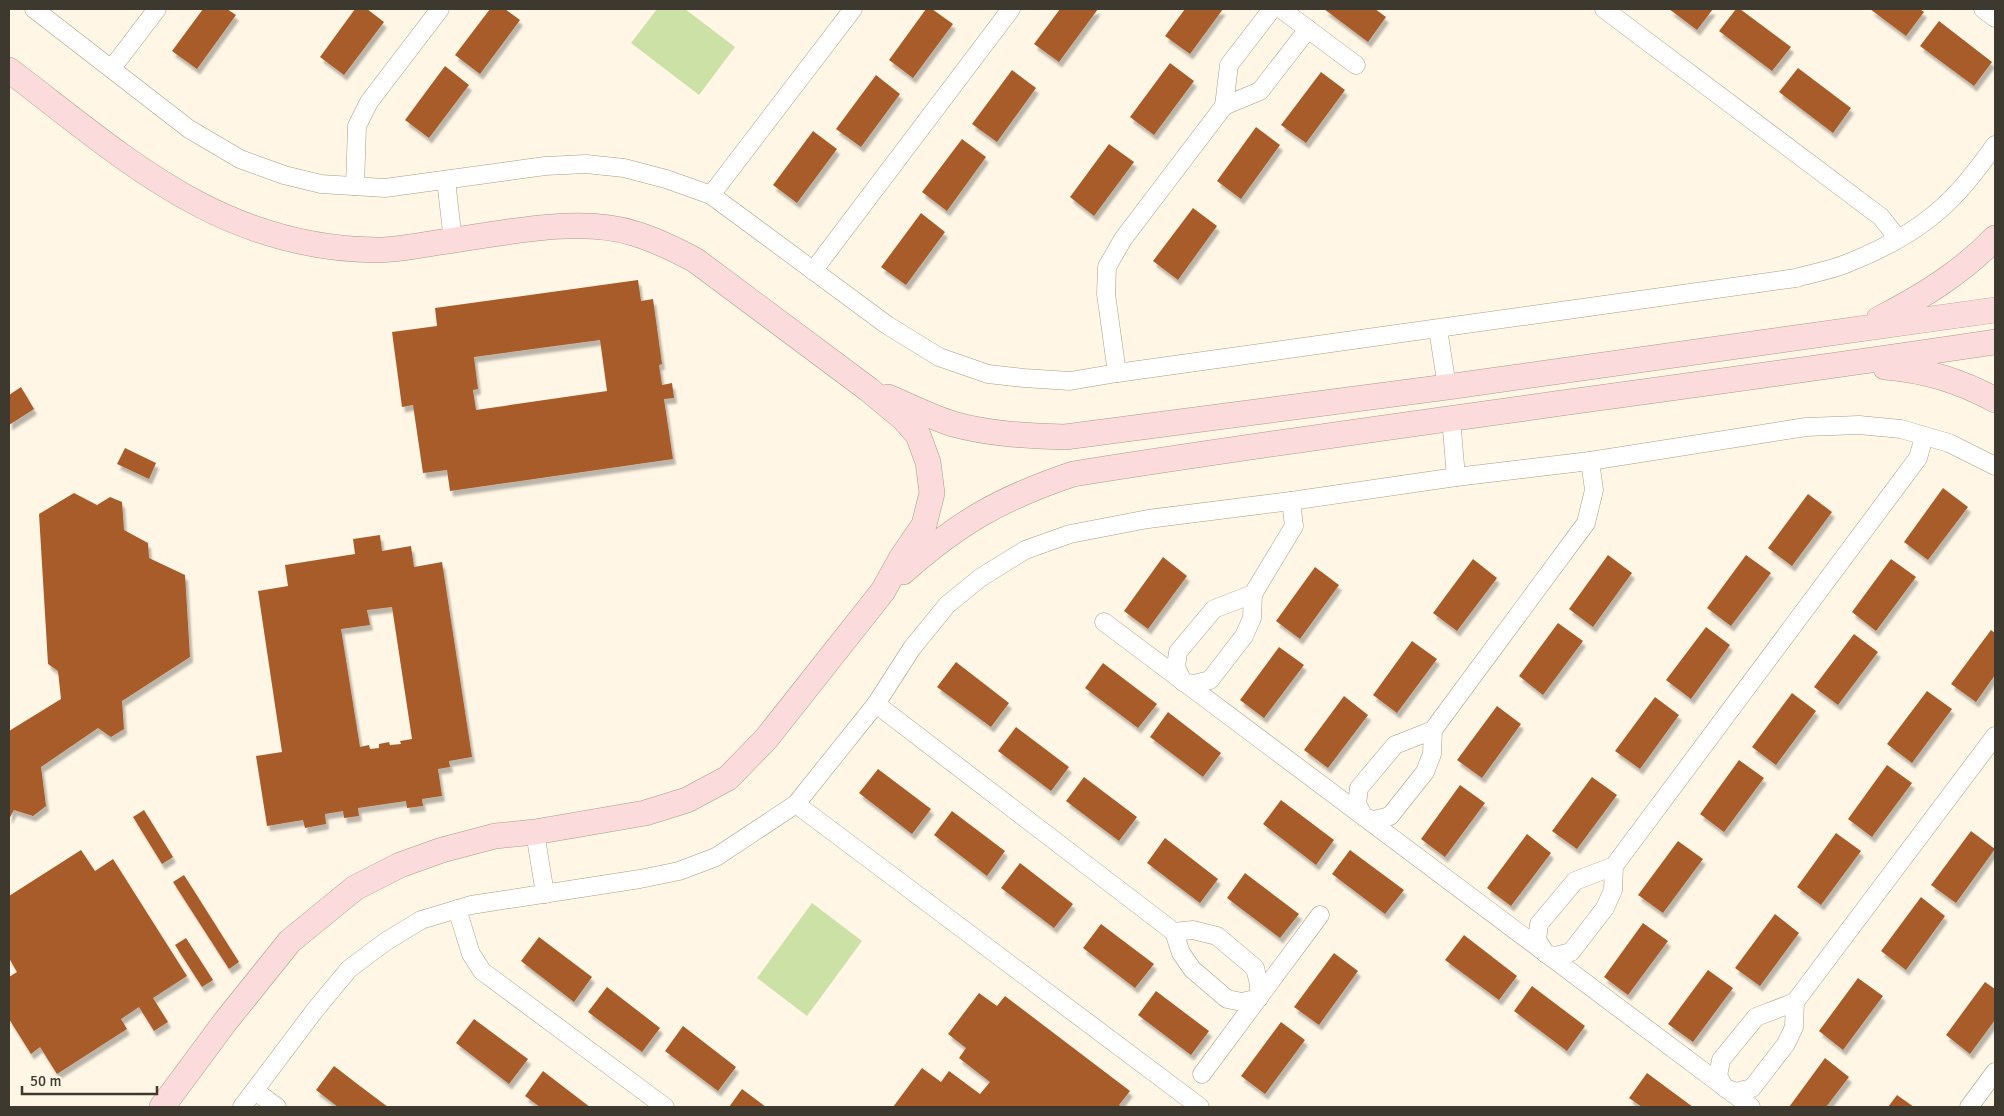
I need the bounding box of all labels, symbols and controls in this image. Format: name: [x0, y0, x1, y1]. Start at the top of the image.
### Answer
scale bar: [22, 1064, 158, 1096]
text: 50 m: [30, 1072, 61, 1090]

